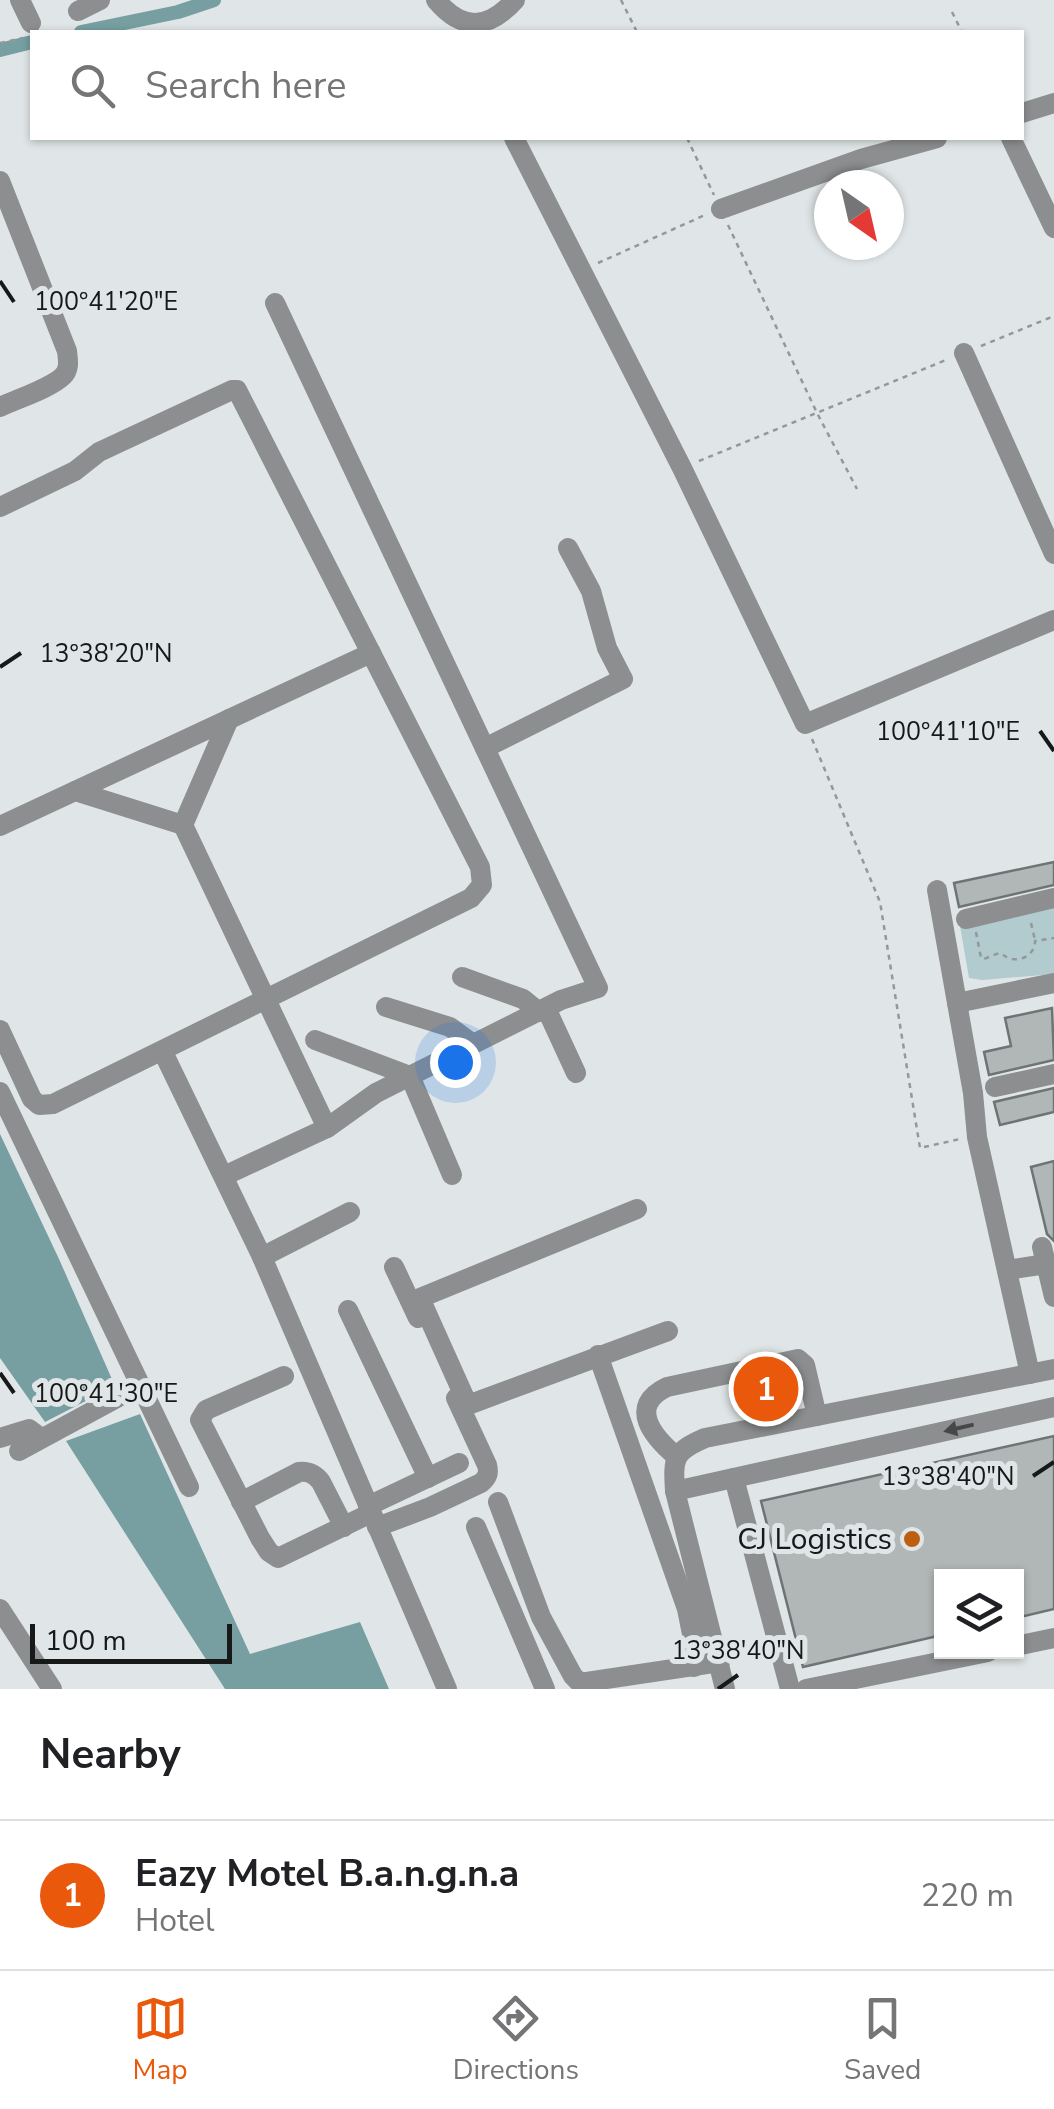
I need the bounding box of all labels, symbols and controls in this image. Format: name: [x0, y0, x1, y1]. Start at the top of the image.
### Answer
search box: [30, 30, 1024, 140]
icon: search: [65, 58, 120, 113]
text: Search here: [145, 60, 346, 111]
north arrow: [814, 170, 904, 260]
text: 100°41'20"E: [34, 285, 178, 319]
text: 13°38'20"N: [39, 637, 173, 671]
text: 100°41'10"E: [876, 715, 1020, 749]
your location: [430, 1037, 481, 1088]
pin: 1: [734, 1352, 798, 1426]
text: 100°41'30"E: [34, 1377, 178, 1411]
one-way arrow: [943, 1421, 974, 1437]
text: 13°38'40"N: [881, 1460, 1015, 1494]
place label: CJ Logistics: [737, 1519, 892, 1560]
marker: CJ Logistics: [901, 1528, 923, 1550]
map controls: [934, 1569, 1024, 1659]
button: layers: [934, 1569, 1024, 1659]
scale bar: [30, 1619, 232, 1664]
text: 100 m: [45, 1622, 127, 1660]
text: 13°38'40"N: [671, 1634, 805, 1668]
text: Nearby: [40, 1726, 181, 1783]
text: Eazy Motel B.a.n.g.n.a: [135, 1848, 519, 1899]
text: 1: [63, 1874, 82, 1917]
text: 220 m: [921, 1874, 1014, 1917]
text: Hotel: [135, 1899, 215, 1942]
tab: Map: [133, 1991, 188, 2089]
tab: Directions: [453, 1991, 579, 2089]
tab: Saved: [844, 1991, 921, 2089]

